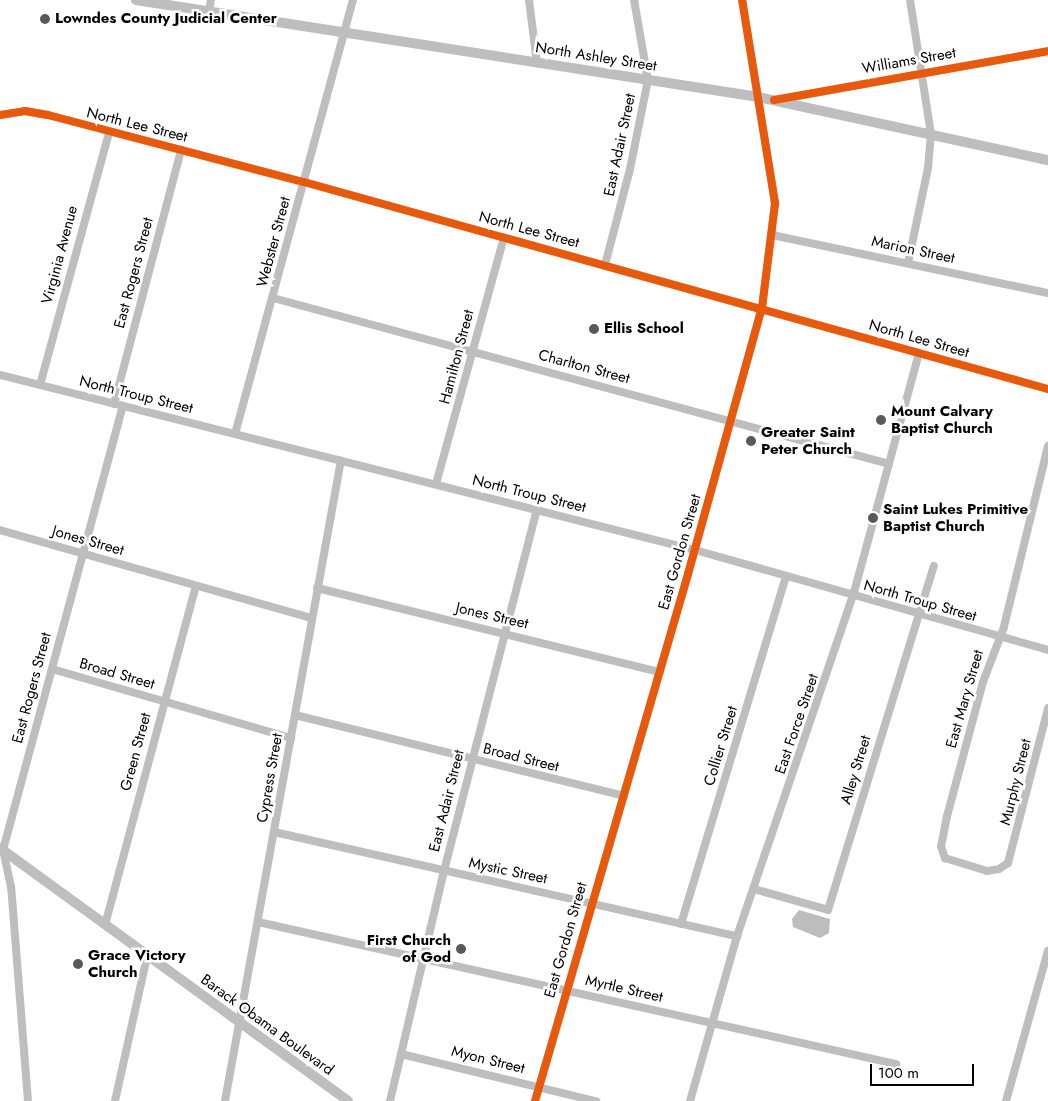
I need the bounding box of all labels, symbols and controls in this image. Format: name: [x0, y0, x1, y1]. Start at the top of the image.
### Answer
place label: Lowndes County Judicial Center: [55, 10, 277, 28]
marker: Lowndes County Judicial Center: [39, 13, 51, 25]
street label: North Ashley Street: [534, 39, 658, 75]
street label: Williams Street: [861, 44, 957, 78]
street label: East Adair Street: [600, 92, 640, 198]
street label: North Lee Street: [85, 104, 189, 146]
street label: Webster Street: [253, 195, 295, 289]
street label: Virginia Avenue: [38, 204, 82, 306]
street label: North Lee Street: [477, 208, 581, 252]
street label: East Rogers Street: [111, 216, 157, 330]
street label: Marion Street: [870, 232, 956, 268]
street label: Hamilton Street: [436, 308, 478, 406]
street label: North Lee Street: [867, 316, 971, 362]
place label: Ellis School: [604, 320, 684, 338]
marker: Ellis School: [588, 323, 600, 335]
street label: Charlton Street: [536, 346, 632, 388]
street label: North Troup Street: [77, 372, 195, 418]
place label: Mount Calvary Baptist Church: [891, 402, 993, 437]
marker: Mount Calvary Baptist Church: [875, 414, 887, 426]
place label: Greater Saint Peter Church: [761, 423, 855, 458]
marker: Greater Saint Peter Church: [745, 435, 757, 447]
street label: North Troup Street: [470, 471, 588, 517]
street label: East Gordon Street: [655, 492, 705, 612]
place label: Saint Lukes Primitive Baptist Church: [883, 500, 1028, 535]
marker: Saint Lukes Primitive Baptist Church: [867, 512, 879, 524]
street label: Jones Street: [50, 522, 126, 560]
street label: North Troup Street: [862, 576, 978, 626]
street label: Jones Street: [454, 599, 530, 633]
street label: East Rogers Street: [9, 631, 55, 745]
street label: East Mary Street: [942, 648, 988, 750]
street label: Broad Street: [77, 655, 157, 693]
street label: East Force Street: [771, 671, 823, 777]
street label: Collier Street: [700, 704, 742, 788]
street label: Green Street: [117, 711, 155, 793]
street label: Cypress Street: [253, 732, 287, 824]
street label: Alley Street: [837, 733, 875, 807]
street label: Murphy Street: [997, 737, 1035, 827]
street label: Broad Street: [481, 740, 561, 776]
street label: East Adair Street: [426, 748, 468, 854]
street label: Mystic Street: [467, 854, 549, 888]
street label: East Gordon Street: [541, 880, 591, 1000]
place label: First Church of God: [367, 931, 451, 966]
marker: First Church of God: [455, 943, 467, 955]
place label: Grace Victory Church: [88, 946, 186, 981]
marker: Grace Victory Church: [72, 958, 84, 970]
street label: Barack Obama Boulevard: [197, 971, 337, 1079]
street label: Myrtle Street: [584, 971, 664, 1007]
street label: Myon Street: [449, 1042, 527, 1078]
scale bar: [873, 1054, 977, 1086]
text: 100 m: [878, 1062, 919, 1084]

